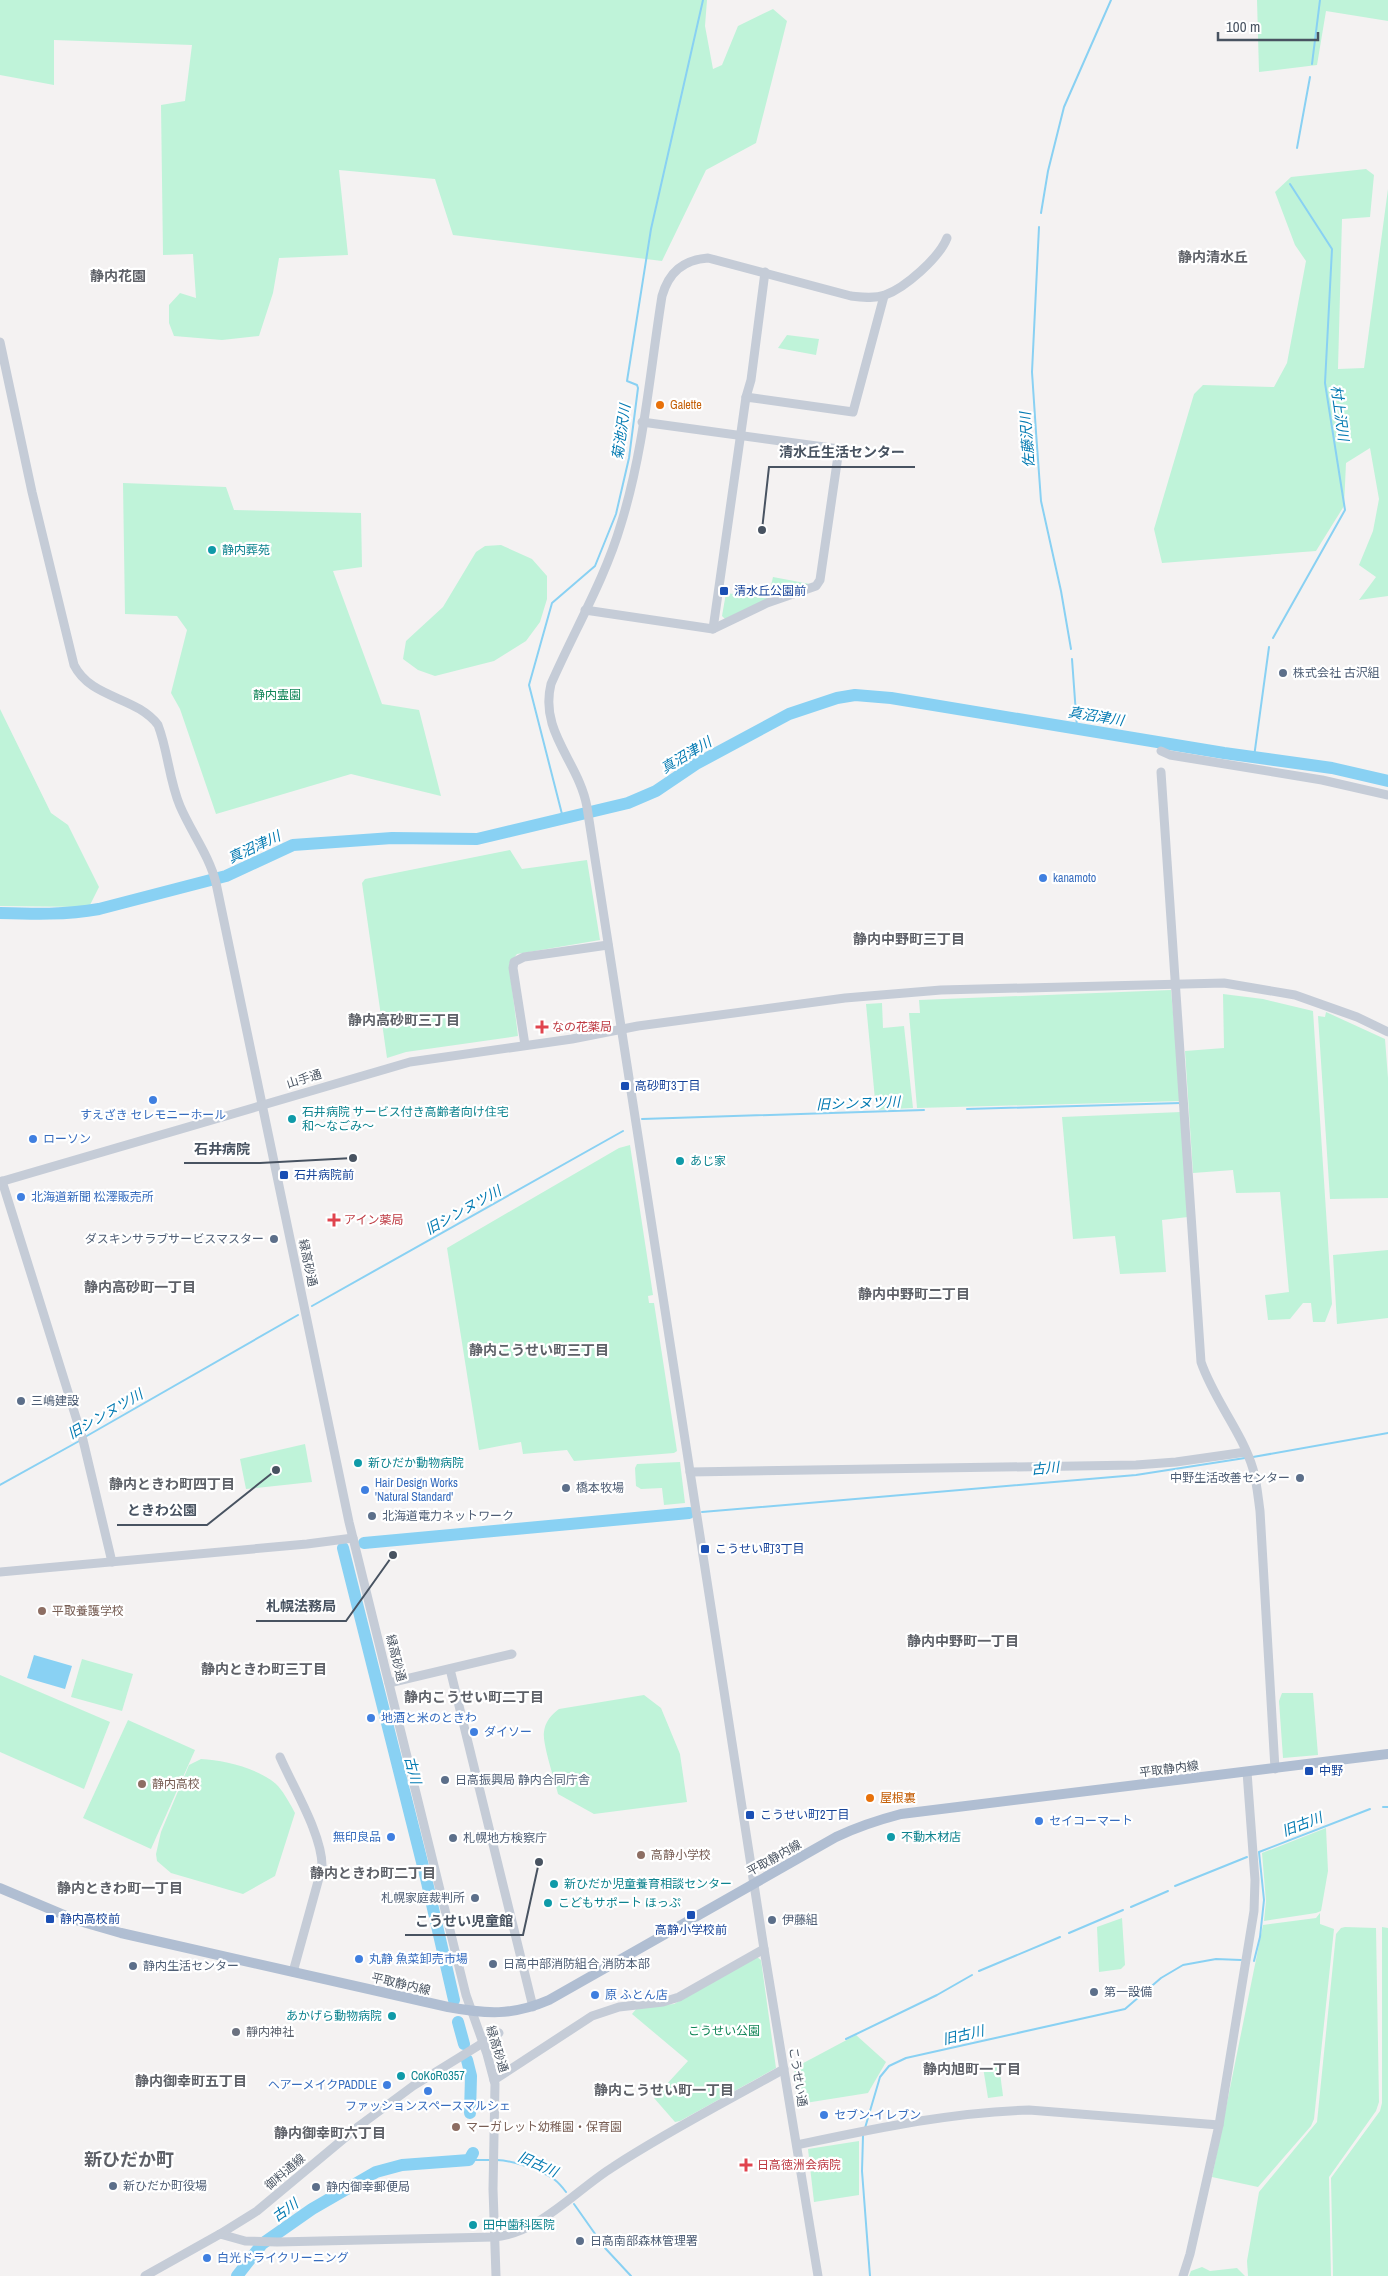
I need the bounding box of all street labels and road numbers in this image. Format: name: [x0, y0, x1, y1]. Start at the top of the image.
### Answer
street label: 山手通: [284, 1066, 324, 1092]
street label: 緑高砂通: [295, 1238, 321, 1288]
street label: 緑高砂通: [382, 1633, 410, 1683]
street label: 平取静内線: [1138, 1757, 1200, 1781]
street label: 平取静内線: [744, 1836, 804, 1880]
street label: 平取静内線: [370, 1969, 432, 1999]
street label: 緑高砂通: [482, 2024, 512, 2074]
street label: こうせい通: [785, 2046, 811, 2108]
street label: 御料通線: [261, 2150, 309, 2194]

